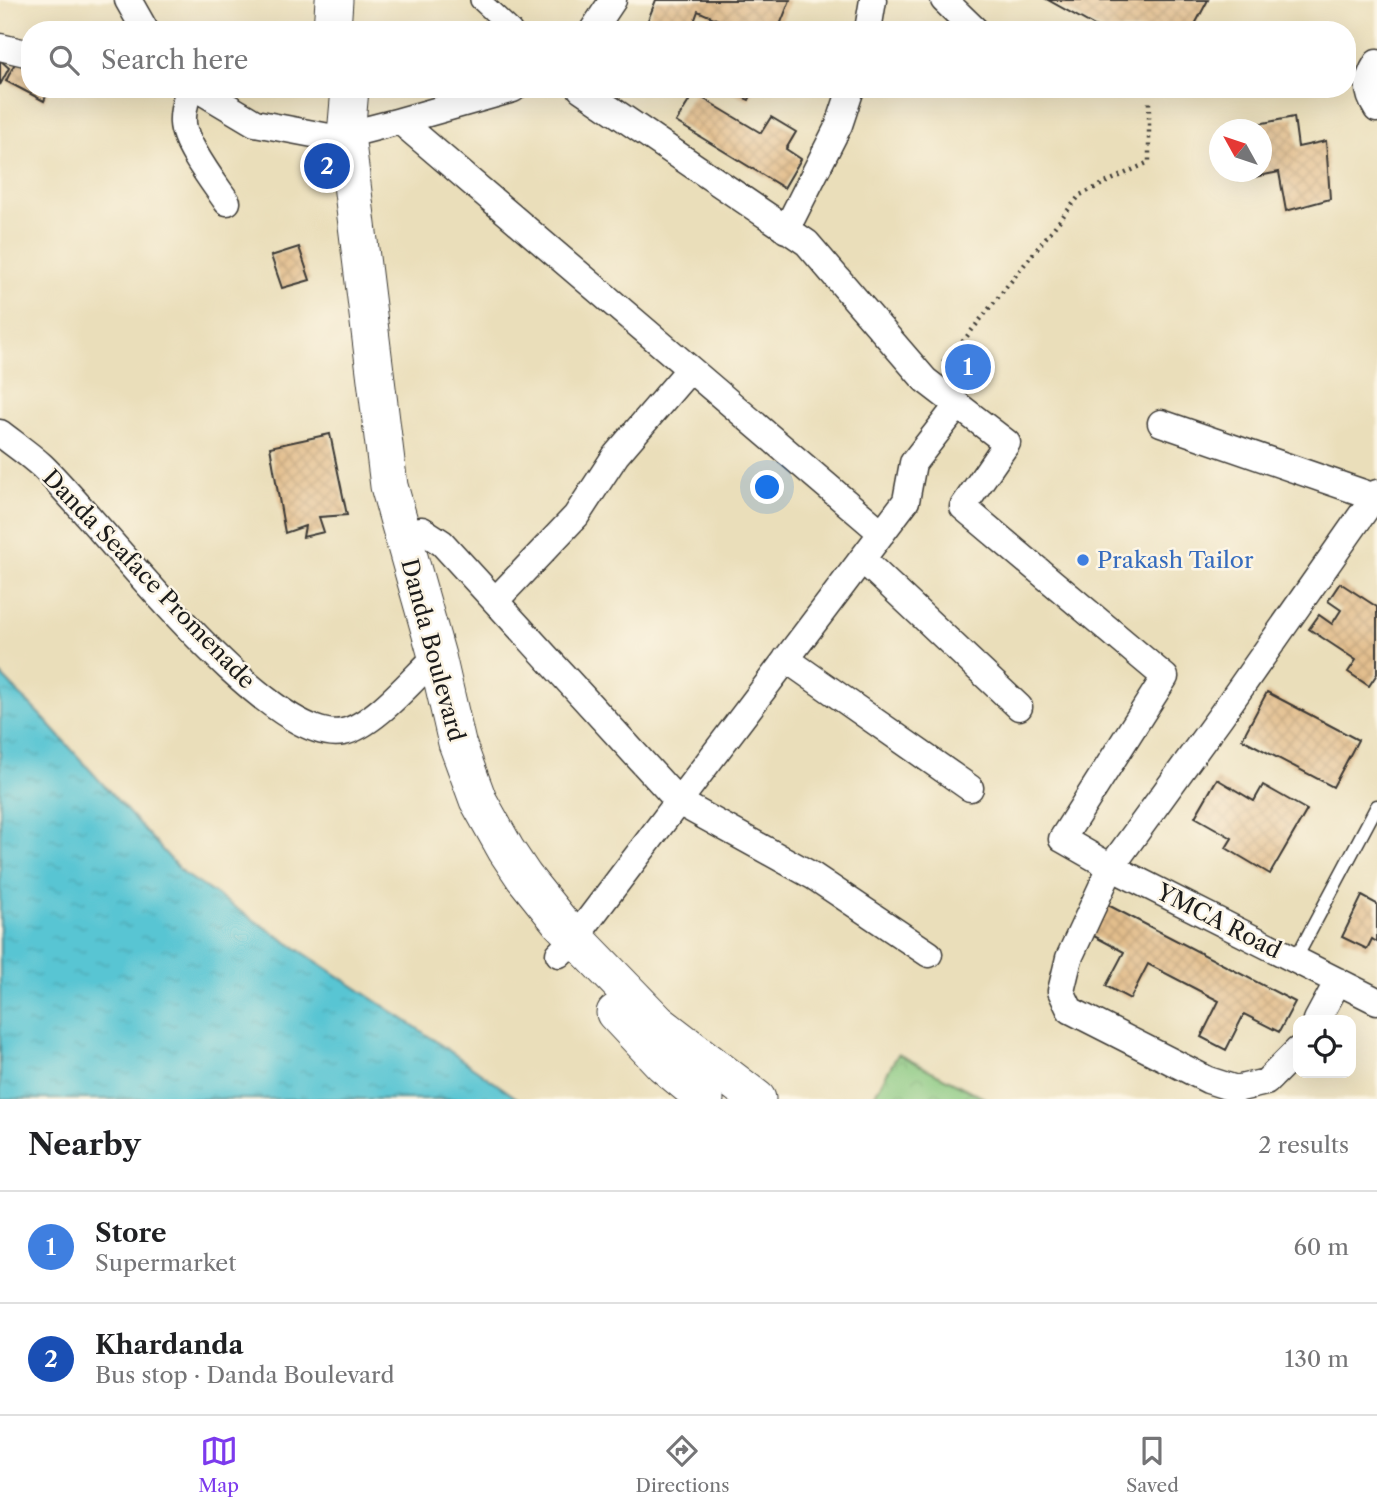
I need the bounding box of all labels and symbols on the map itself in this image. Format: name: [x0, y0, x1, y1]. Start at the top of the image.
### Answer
north arrow: [1209, 119, 1272, 182]
pin: 2: [304, 140, 350, 192]
pin: 1: [945, 341, 991, 393]
street label: Danda Seaface Promenade: [37, 464, 261, 694]
your location: [750, 470, 784, 504]
place label: Prakash Tailor: [1097, 546, 1254, 574]
marker: Prakash Tailor: [1075, 552, 1091, 568]
street label: Danda Boulevard: [395, 556, 471, 744]
street label: YMCA Road: [1151, 877, 1286, 964]

